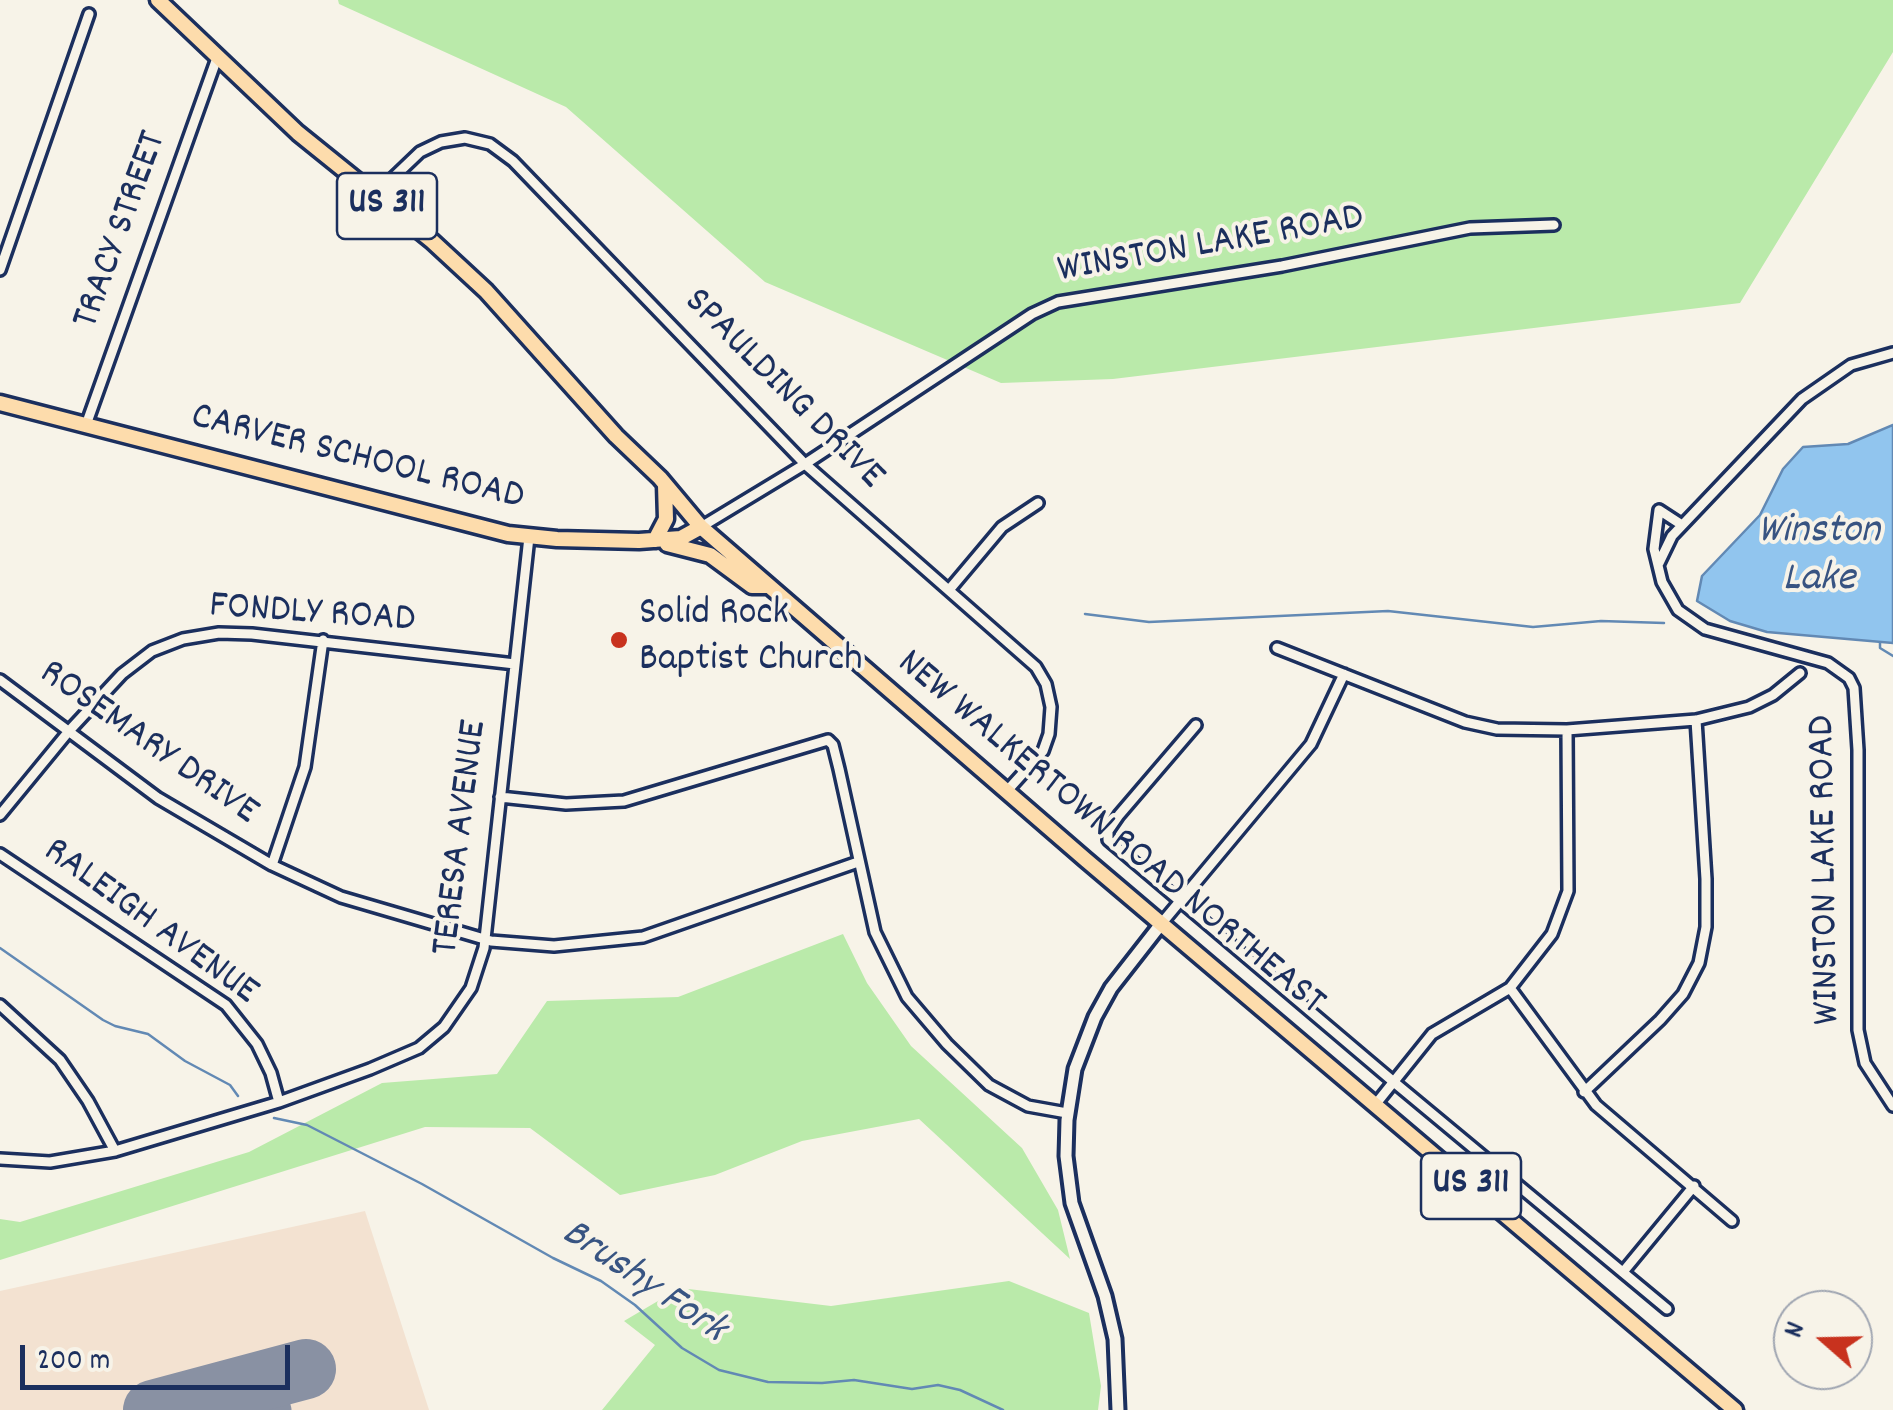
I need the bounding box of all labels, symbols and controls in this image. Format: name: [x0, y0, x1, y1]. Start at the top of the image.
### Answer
street label: TRACY STREET: [65, 126, 181, 336]
road number: US 311: [337, 173, 437, 239]
street label: WINSTON LAKE ROAD: [1054, 196, 1368, 298]
street label: SPAULDING DRIVE: [671, 280, 893, 502]
street label: CARVER SCHOOL ROAD: [186, 395, 528, 525]
water label: Winston Lake: [1758, 509, 1880, 608]
street label: FONDLY ROAD: [207, 585, 417, 647]
place label: Solid Rock Baptist Church: [639, 593, 863, 687]
marker: Solid Rock Baptist Church: [608, 629, 630, 651]
street label: NEW WALKERTOWN ROAD NORTHEAST: [885, 642, 1333, 1028]
street label: ROSEMARY DRIVE: [28, 652, 266, 838]
street label: WINSTON LAKE ROAD: [1801, 715, 1855, 1025]
street label: TERESA AVENUE: [425, 718, 501, 958]
street label: RALEIGH AVENUE: [32, 830, 266, 1018]
road number: US 311: [1421, 1153, 1521, 1219]
water label: Brushy Fork: [550, 1211, 734, 1357]
north arrow: [1773, 1290, 1873, 1390]
text: N: [1776, 1317, 1818, 1344]
scale bar: [25, 1325, 295, 1387]
text: 200 m: [37, 1341, 110, 1384]

